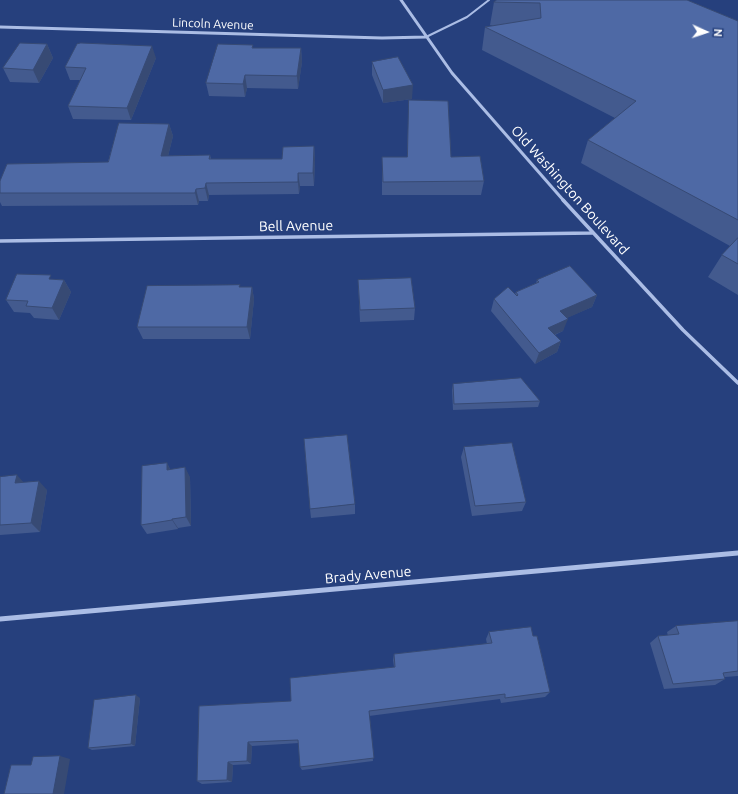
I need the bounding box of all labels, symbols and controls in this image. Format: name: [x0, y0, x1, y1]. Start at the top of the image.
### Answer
north arrow: [686, 12, 726, 52]
street label: Lincoln Avenue: [172, 15, 254, 33]
text: N: [712, 28, 724, 37]
street label: Old Washington Boulevard: [508, 122, 632, 258]
street label: Bell Avenue: [259, 217, 333, 235]
street label: Brady Avenue: [324, 563, 412, 587]

